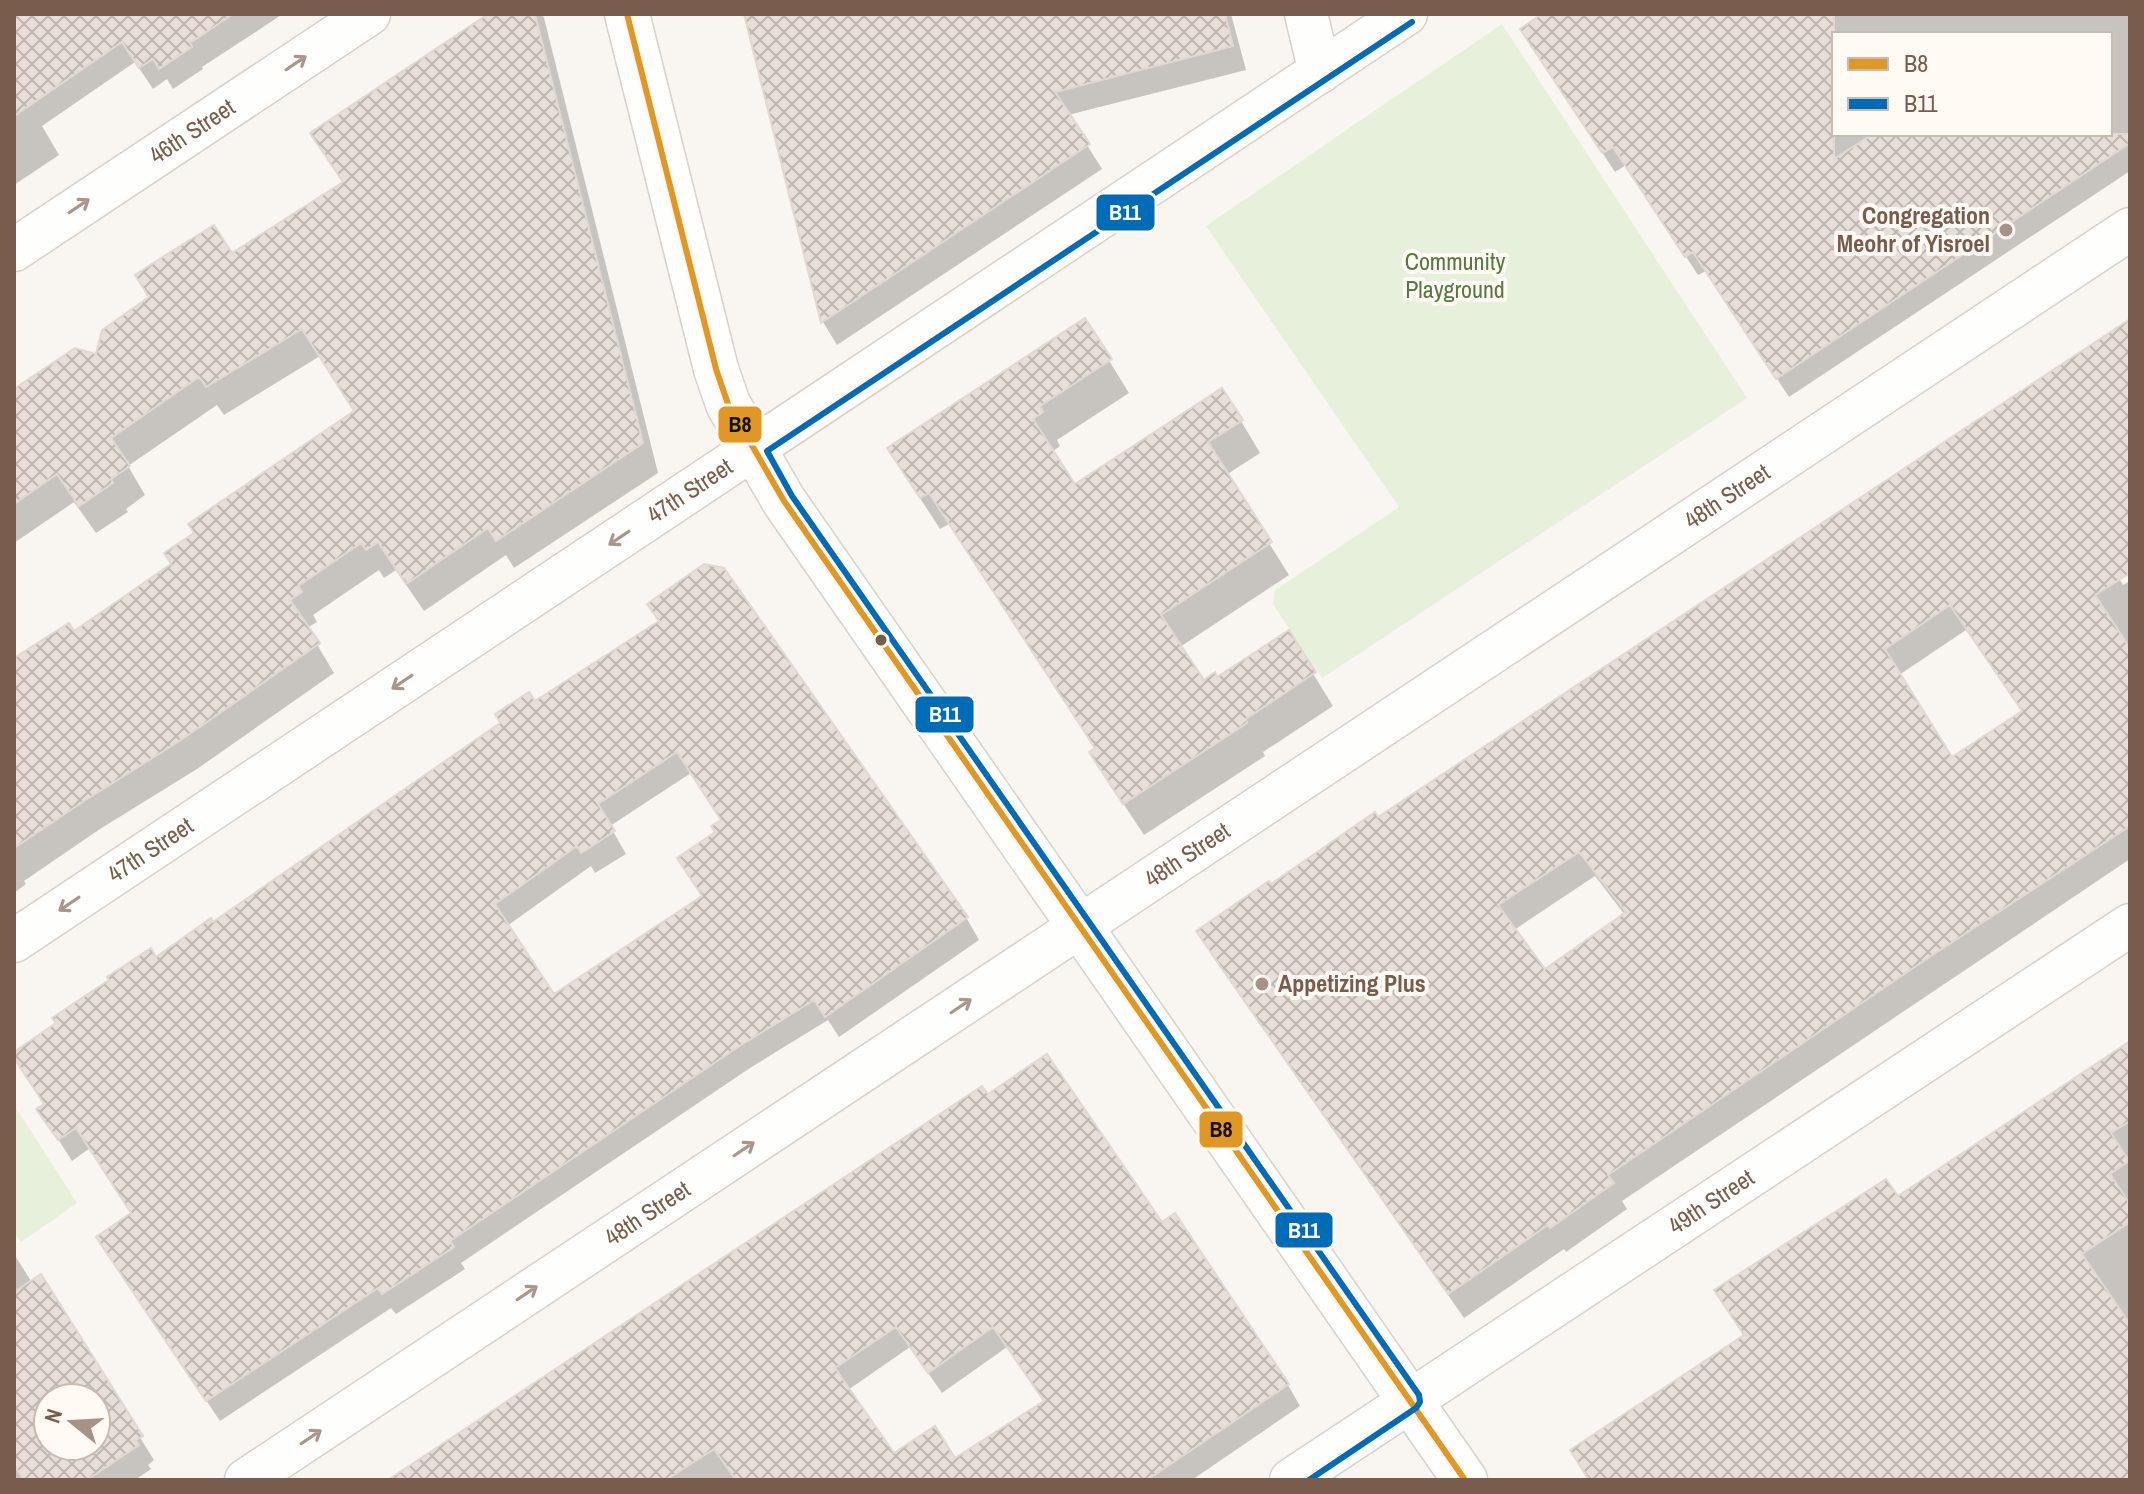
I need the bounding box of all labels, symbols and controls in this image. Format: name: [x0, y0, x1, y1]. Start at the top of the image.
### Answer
legend: [1832, 32, 2112, 136]
text: B8: [1904, 47, 1928, 79]
one-way arrow: [284, 55, 306, 71]
text: B11: [1904, 87, 1938, 119]
street label: 46th Street: [143, 90, 241, 171]
line badge: B11: [1095, 193, 1156, 232]
text: B11: [1109, 197, 1142, 227]
one-way arrow: [67, 198, 90, 214]
place label: Congregation Meohr of Yisroel: [1837, 199, 1990, 259]
marker: Congregation Meohr of Yisroel: [1997, 221, 2015, 239]
park label: Community Playground: [1405, 245, 1505, 305]
line badge: B8: [717, 405, 763, 444]
text: B8: [728, 409, 752, 439]
street label: 47th Street: [640, 450, 739, 530]
street label: 48th Street: [1678, 455, 1776, 536]
one-way arrow: [608, 530, 631, 546]
unlabelled marker: [873, 632, 889, 648]
one-way arrow: [392, 674, 414, 690]
line badge: B11: [914, 695, 975, 734]
text: B11: [929, 699, 962, 729]
street label: 47th Street: [101, 809, 199, 889]
street label: 48th Street: [1138, 814, 1236, 894]
one-way arrow: [59, 896, 81, 912]
place label: Appetizing Plus: [1278, 967, 1426, 999]
marker: Appetizing Plus: [1253, 975, 1271, 993]
one-way arrow: [949, 997, 971, 1014]
line badge: B8: [1198, 1110, 1244, 1149]
text: B8: [1209, 1114, 1233, 1144]
one-way arrow: [732, 1141, 755, 1157]
street label: 49th Street: [1662, 1161, 1760, 1241]
street label: 48th Street: [598, 1172, 696, 1253]
line badge: B11: [1274, 1211, 1334, 1249]
text: B11: [1288, 1215, 1321, 1245]
one-way arrow: [516, 1285, 538, 1301]
north arrow: [32, 1382, 112, 1462]
text: N: [37, 1405, 69, 1427]
one-way arrow: [299, 1429, 321, 1445]

